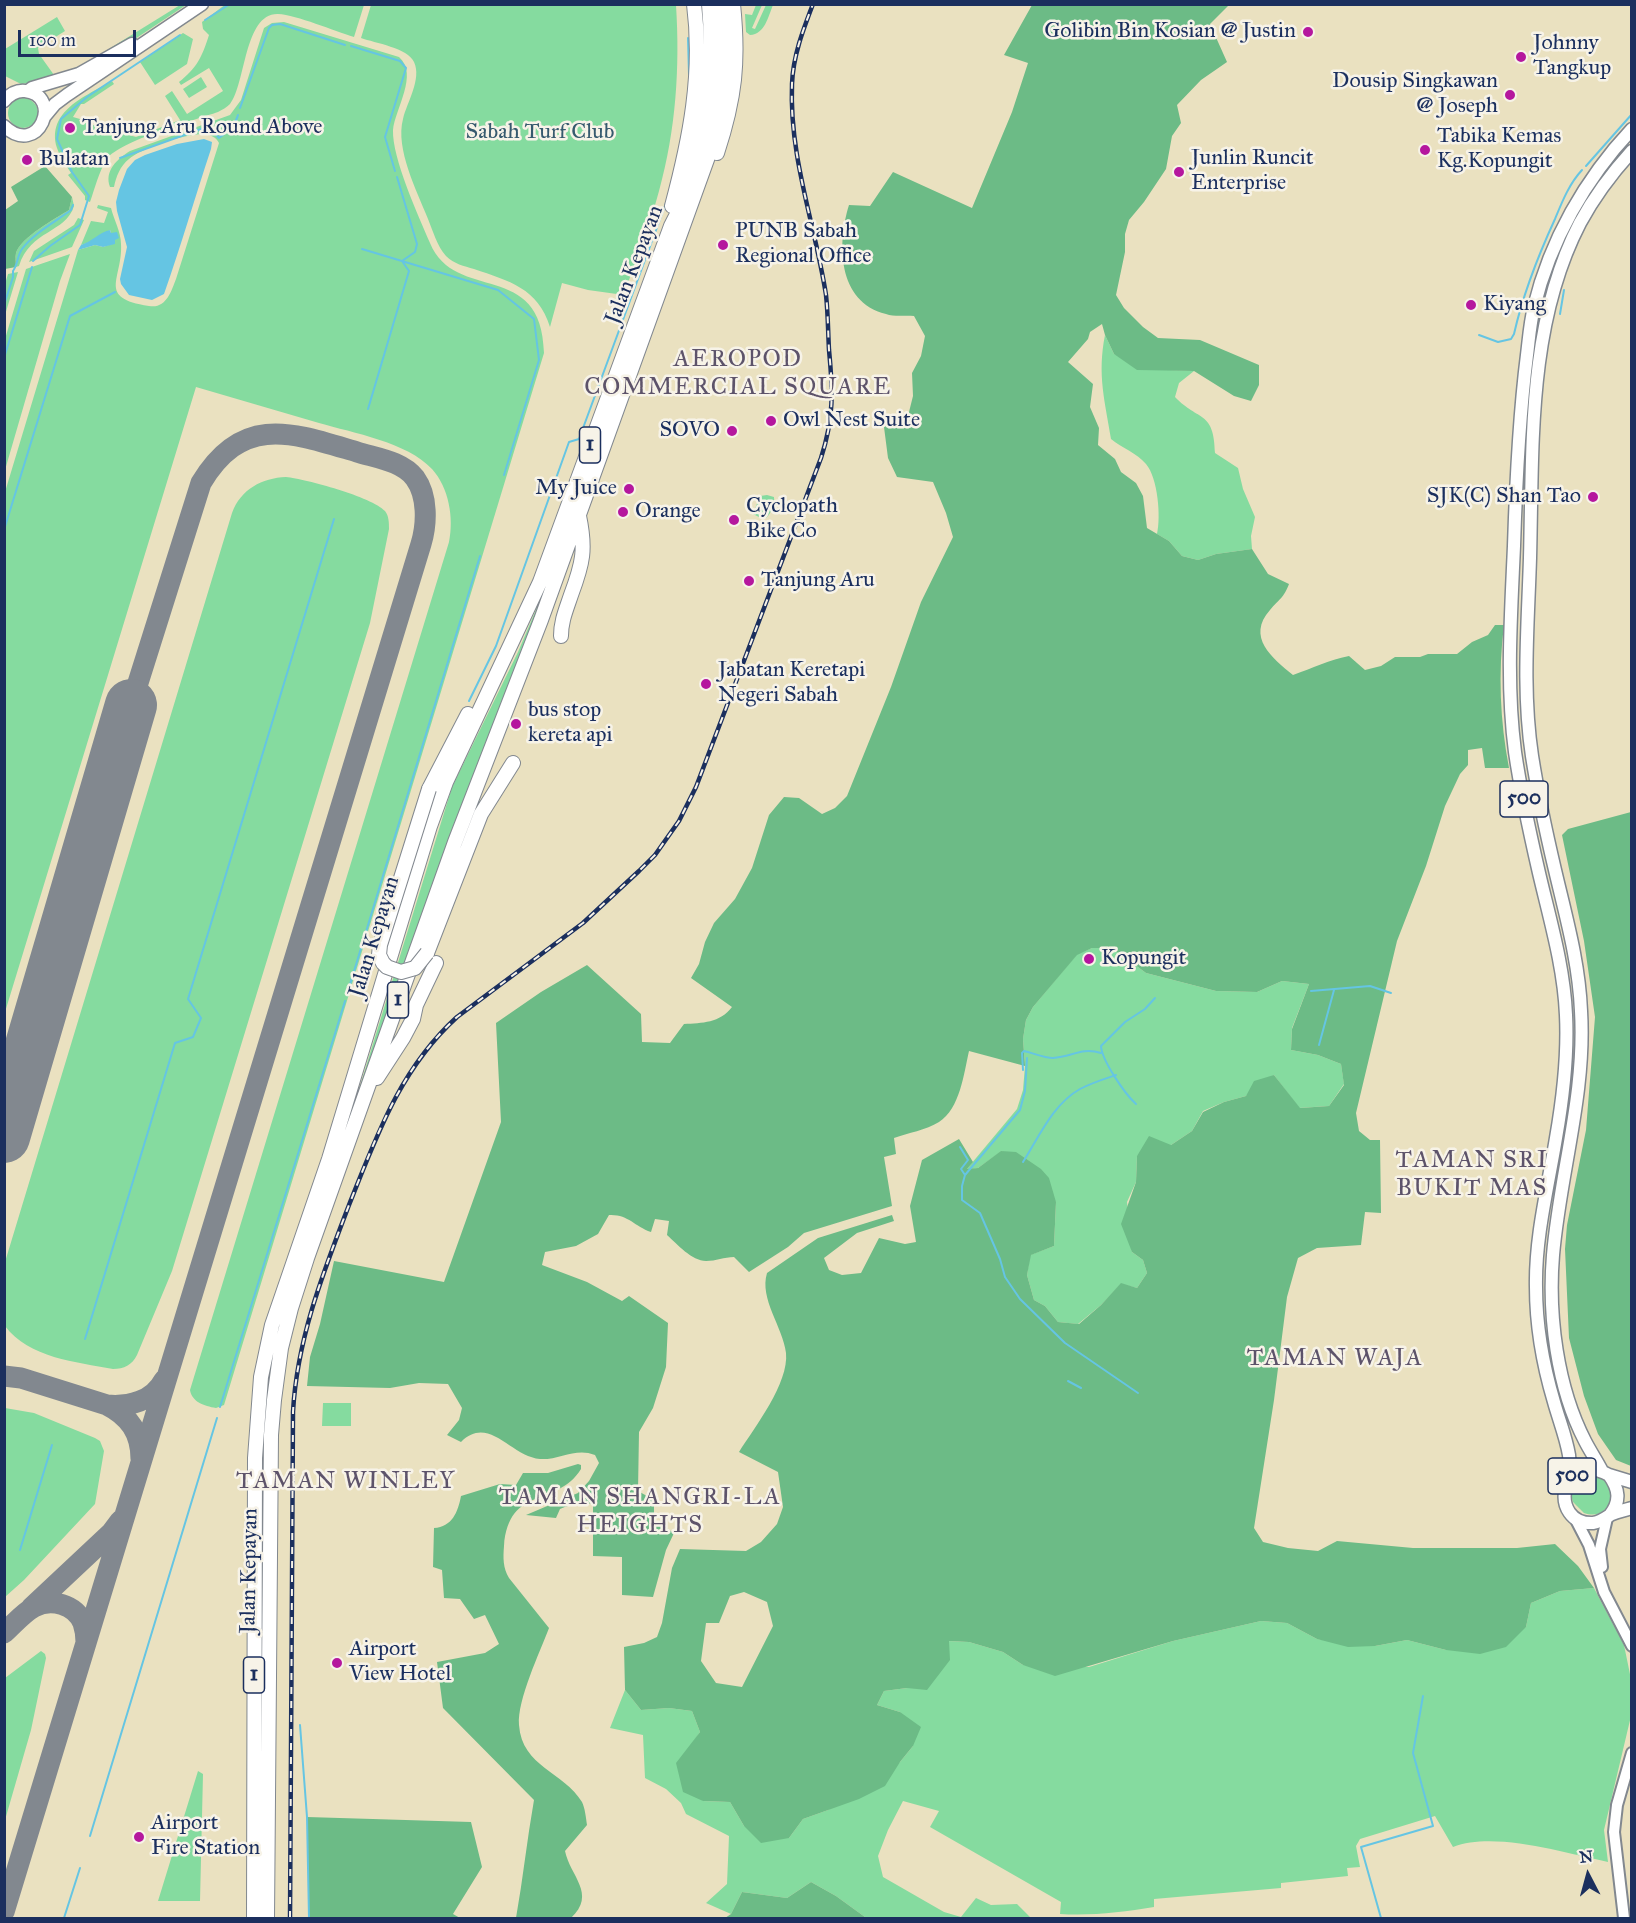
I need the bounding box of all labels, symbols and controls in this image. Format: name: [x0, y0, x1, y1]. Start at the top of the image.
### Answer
scale bar: [21, 18, 140, 56]
place label: Golibin Bin Kosian @ Justin: [1044, 19, 1296, 45]
marker: Golibin Bin Kosian @ Justin: [1301, 25, 1315, 39]
text: 100 m: [29, 29, 76, 51]
place label: Johnny Tangkup: [1533, 31, 1611, 82]
marker: Johnny Tangkup: [1514, 50, 1528, 64]
place label: Dousip Singkawan @ Joseph: [1332, 69, 1498, 120]
marker: Dousip Singkawan @ Joseph: [1503, 88, 1517, 102]
place label: Tanjung Aru Round Above: [82, 115, 323, 141]
park label: Sabah Turf Club: [466, 120, 614, 146]
marker: Tanjung Aru Round Above: [63, 121, 77, 135]
place label: Tabika Kemas Kg.Kopungit: [1437, 124, 1561, 176]
marker: Tabika Kemas Kg.Kopungit: [1418, 143, 1432, 157]
place label: Junlin Runcit Enterprise: [1191, 146, 1314, 198]
place label: Bulatan: [39, 147, 109, 173]
marker: Bulatan: [20, 153, 34, 167]
marker: Junlin Runcit Enterprise: [1172, 165, 1186, 179]
street label: Jalan Kepayan: [600, 202, 670, 328]
place label: PUNB Sabah Regional Office: [735, 219, 871, 270]
marker: PUNB Sabah Regional Office: [716, 238, 730, 252]
place label: Kiyang: [1483, 292, 1546, 318]
marker: Kiyang: [1464, 298, 1478, 312]
district label: AEROPOD COMMERCIAL SQUARE: [584, 346, 892, 402]
place label: Owl Nest Suite: [783, 408, 920, 434]
marker: Owl Nest Suite: [764, 414, 778, 428]
place label: SOVO: [659, 418, 720, 444]
marker: SOVO: [725, 424, 739, 438]
road number: 1: [580, 427, 600, 463]
place label: My Juice: [535, 476, 617, 502]
marker: My Juice: [622, 482, 636, 496]
place label: SJK(C) Shan Tao: [1427, 484, 1581, 510]
marker: SJK(C) Shan Tao: [1586, 490, 1600, 504]
place label: Cyclopath Bike Co: [746, 494, 838, 546]
place label: Orange: [635, 499, 701, 525]
marker: Orange: [616, 505, 630, 519]
marker: Cyclopath Bike Co: [727, 513, 741, 527]
place label: Tanjung Aru: [761, 568, 875, 594]
marker: Tanjung Aru: [742, 574, 756, 588]
place label: Jabatan Keretapi Negeri Sabah: [718, 658, 865, 710]
marker: Jabatan Keretapi Negeri Sabah: [699, 677, 713, 691]
place label: bus stop kereta api: [528, 698, 613, 750]
marker: bus stop kereta api: [509, 717, 523, 731]
road number: 500: [1500, 781, 1548, 817]
street label: Jalan Kepayan: [344, 873, 406, 1001]
place label: Kopungit: [1101, 946, 1186, 972]
marker: Kopungit: [1082, 952, 1096, 966]
road number: 1: [388, 982, 408, 1018]
district label: TAMAN SRI BUKIT MAS: [1395, 1147, 1549, 1203]
district label: TAMAN WAJA: [1247, 1345, 1423, 1373]
road number: 500: [1548, 1458, 1596, 1494]
district label: TAMAN WINLEY: [236, 1468, 456, 1496]
district label: TAMAN SHANGRI-LA HEIGHTS: [499, 1484, 781, 1540]
street label: Jalan Kepayan: [236, 1508, 264, 1634]
place label: Airport View Hotel: [349, 1637, 451, 1688]
marker: Airport View Hotel: [330, 1656, 344, 1670]
road number: 1: [244, 1657, 264, 1693]
place label: Airport Fire Station: [151, 1811, 260, 1862]
marker: Airport Fire Station: [132, 1830, 146, 1844]
north arrow: [1558, 1845, 1618, 1905]
text: N: [1578, 1846, 1594, 1867]

